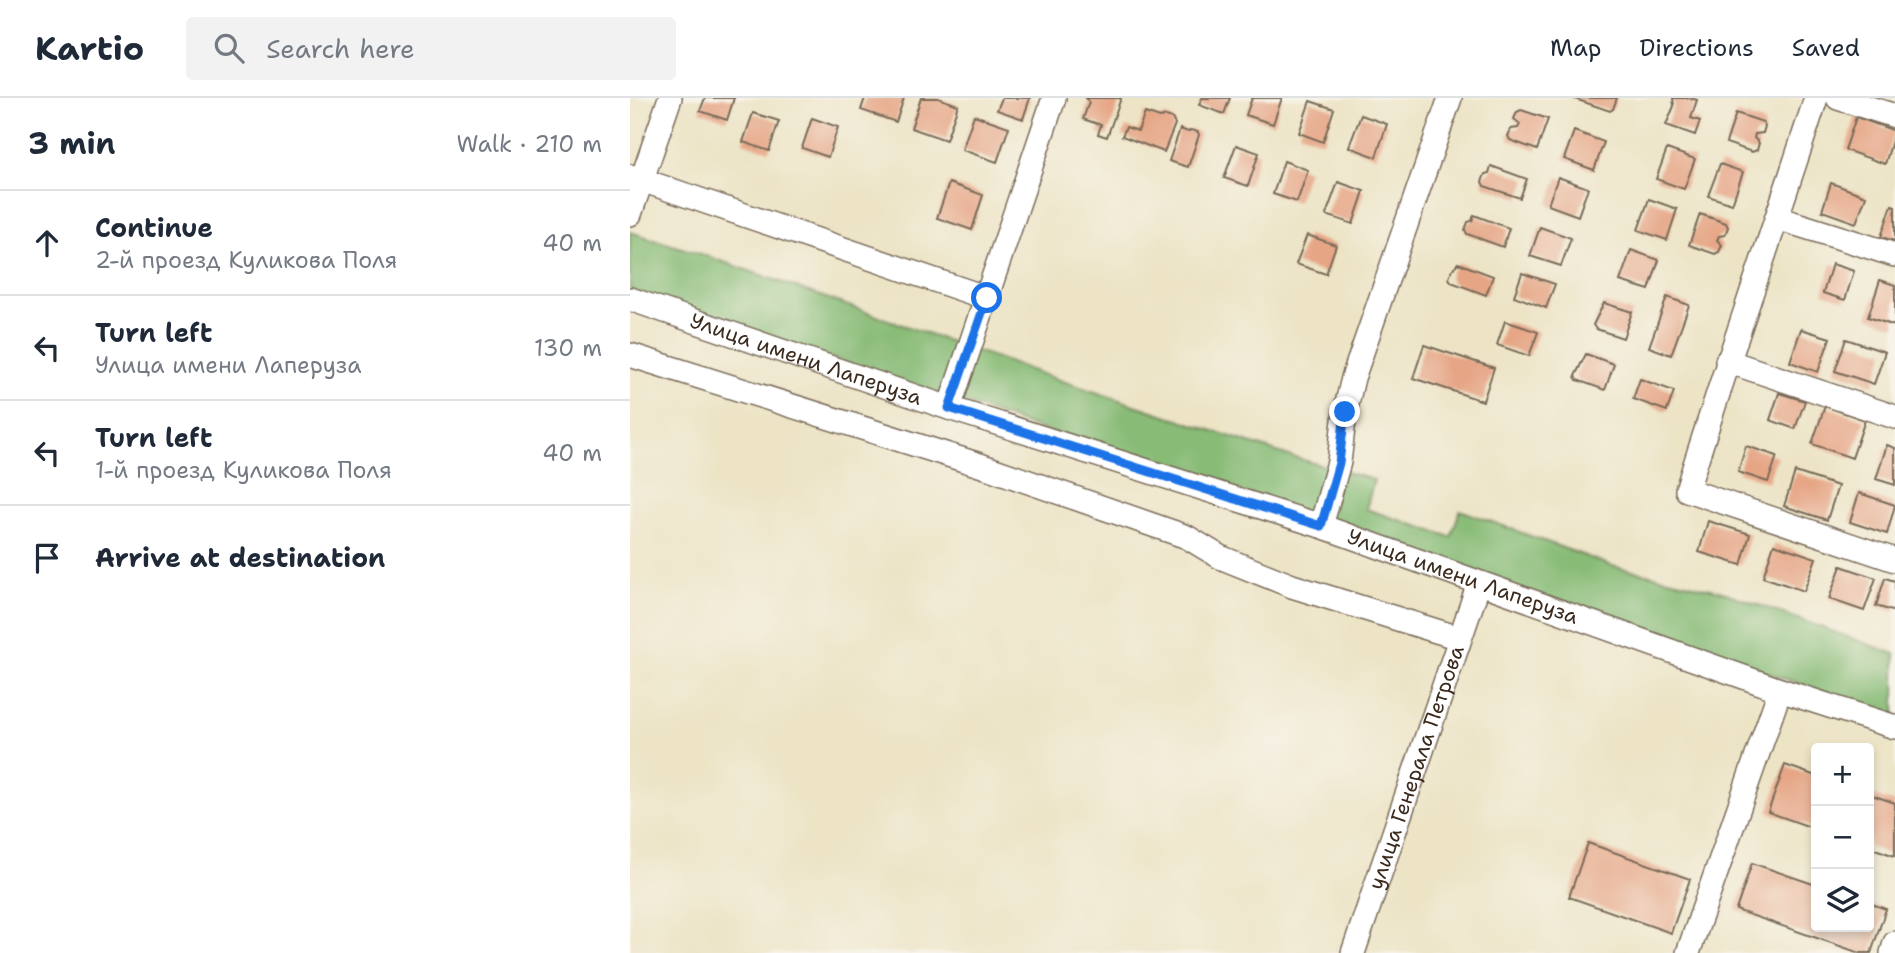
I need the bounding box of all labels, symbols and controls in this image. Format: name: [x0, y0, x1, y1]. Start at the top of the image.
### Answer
search box: [186, 17, 676, 80]
text: Kartio: [35, 26, 144, 71]
icon: search: [210, 29, 248, 67]
text: Search here: [266, 31, 415, 66]
text: Map: [1550, 32, 1601, 64]
text: Directions: [1639, 32, 1754, 64]
text: Saved: [1792, 32, 1860, 64]
text: 3 min: [28, 123, 115, 164]
text: Walk · 210 m: [457, 129, 602, 159]
text: Continue: [95, 210, 213, 245]
icon: ahead: [28, 224, 66, 262]
text: 40 m: [542, 228, 602, 258]
text: 2-й проезд Куликова Поля: [95, 245, 397, 275]
route start: [971, 282, 1002, 313]
street label: Улица имени Лаперуза: [686, 307, 926, 412]
text: Turn left: [95, 315, 212, 350]
icon: left: [28, 329, 66, 367]
text: 130 m: [534, 333, 602, 363]
text: Улица имени Лаперуза: [95, 350, 362, 380]
route end: [1329, 396, 1360, 427]
text: Turn left: [95, 420, 212, 455]
icon: left: [28, 434, 66, 472]
text: 40 m: [542, 438, 602, 468]
text: 1-й проезд Куликова Поля: [95, 455, 392, 485]
street label: Улица имени Лаперуза: [1343, 523, 1582, 631]
icon: arrive: [28, 539, 66, 577]
text: Arrive at destination: [95, 540, 385, 575]
street label: улица Генерала Петрова: [1362, 642, 1471, 893]
map controls: [1811, 743, 1874, 932]
button: +: [1811, 743, 1874, 806]
button: −: [1811, 806, 1874, 869]
button: layers: [1811, 869, 1874, 932]

